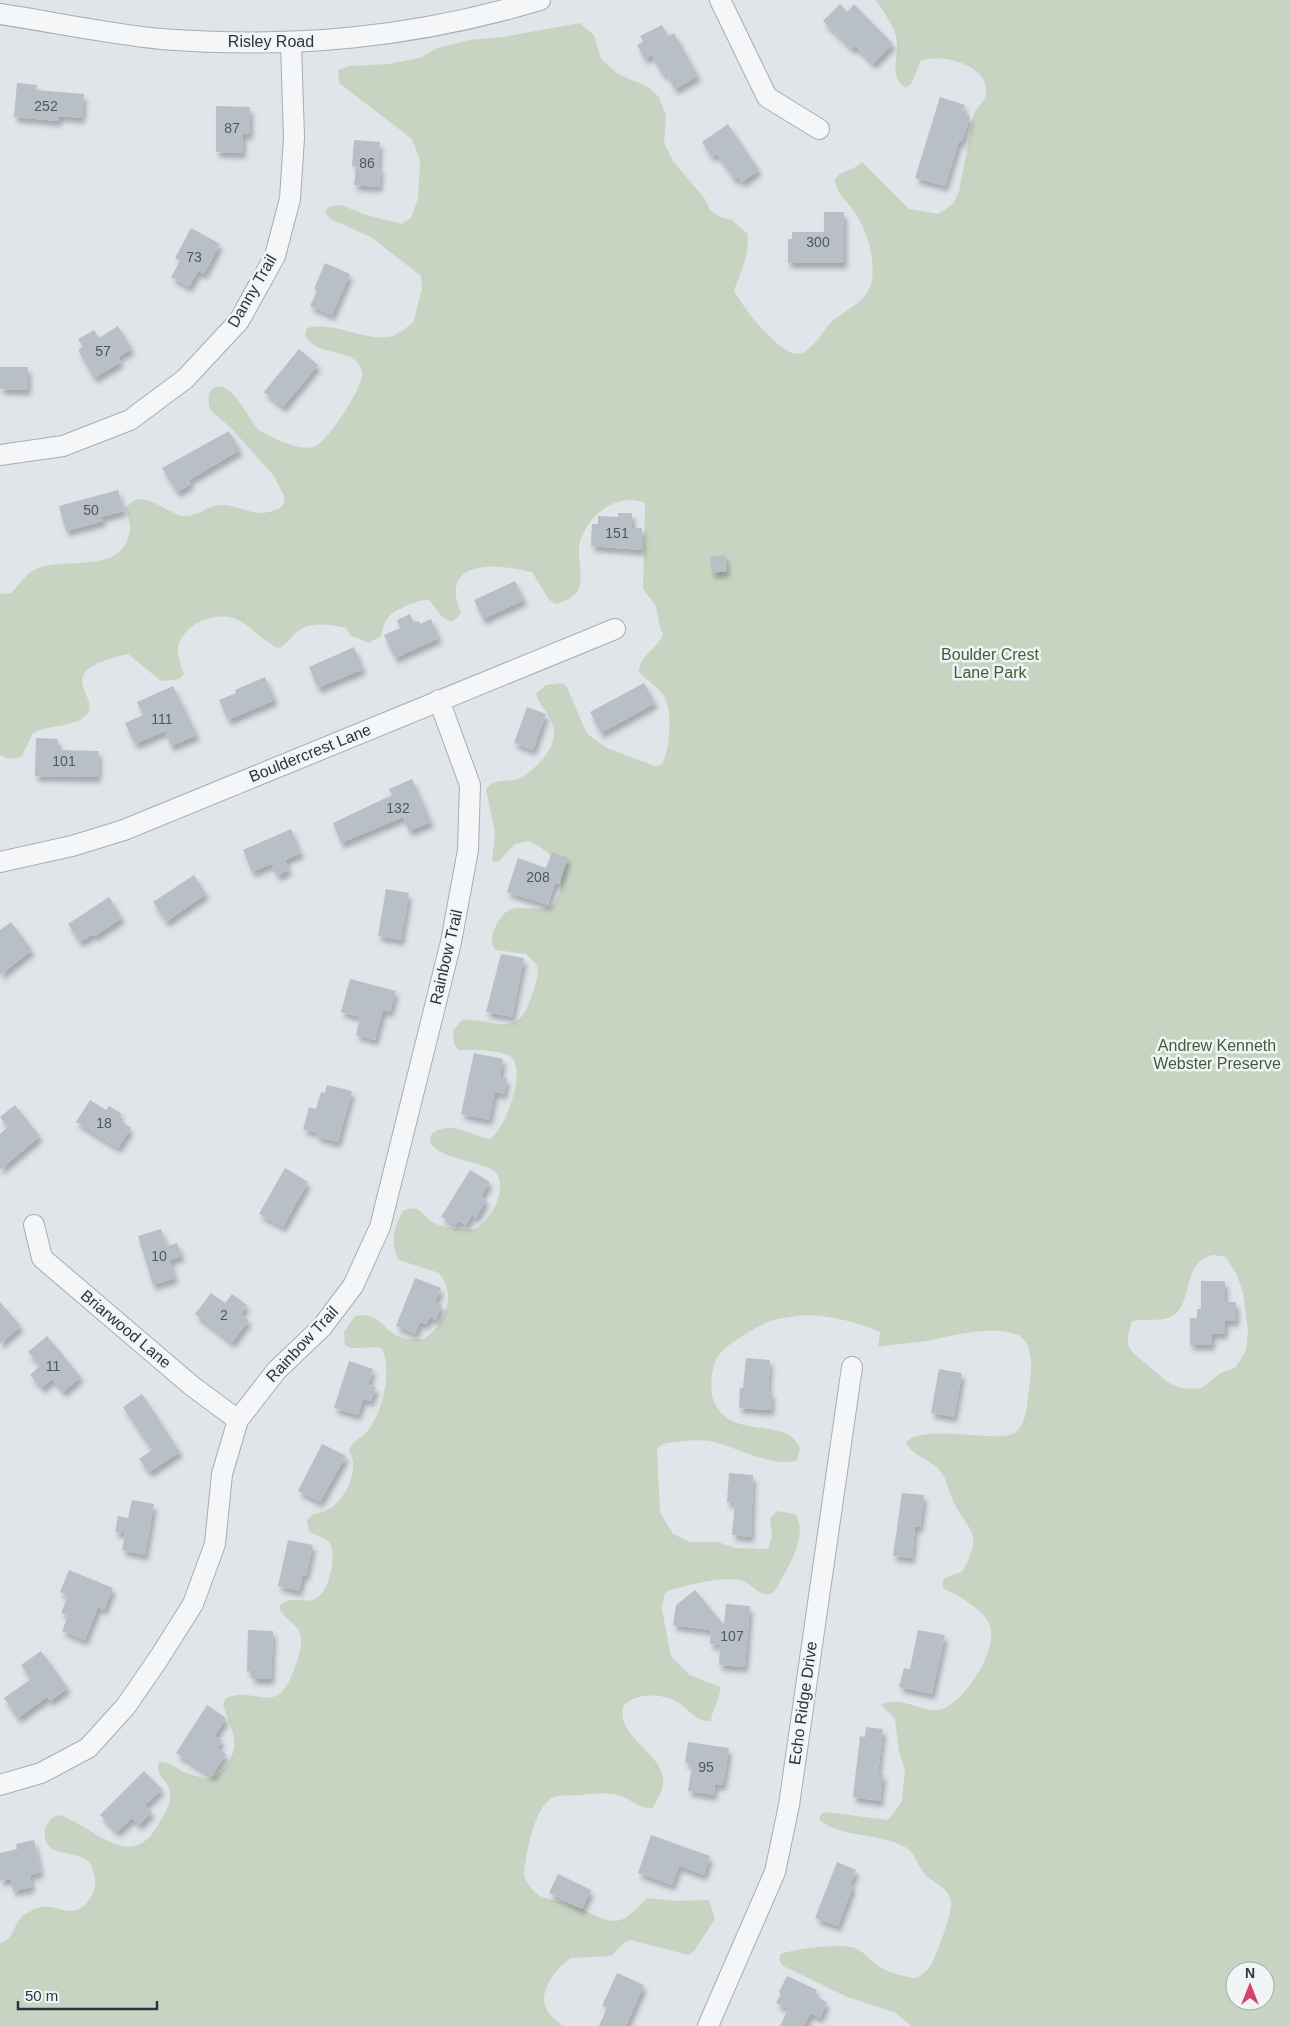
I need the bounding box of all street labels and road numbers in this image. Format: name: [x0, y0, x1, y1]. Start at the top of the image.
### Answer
street label: Risley Road: [228, 33, 314, 50]
street label: Danny Trail: [224, 252, 280, 330]
street label: Bouldercrest Lane: [247, 721, 373, 785]
street label: Rainbow Trail: [427, 908, 465, 1006]
street label: Briarwood Lane: [78, 1286, 174, 1372]
street label: Rainbow Trail: [263, 1303, 341, 1385]
street label: Echo Ridge Drive: [786, 1640, 820, 1766]

